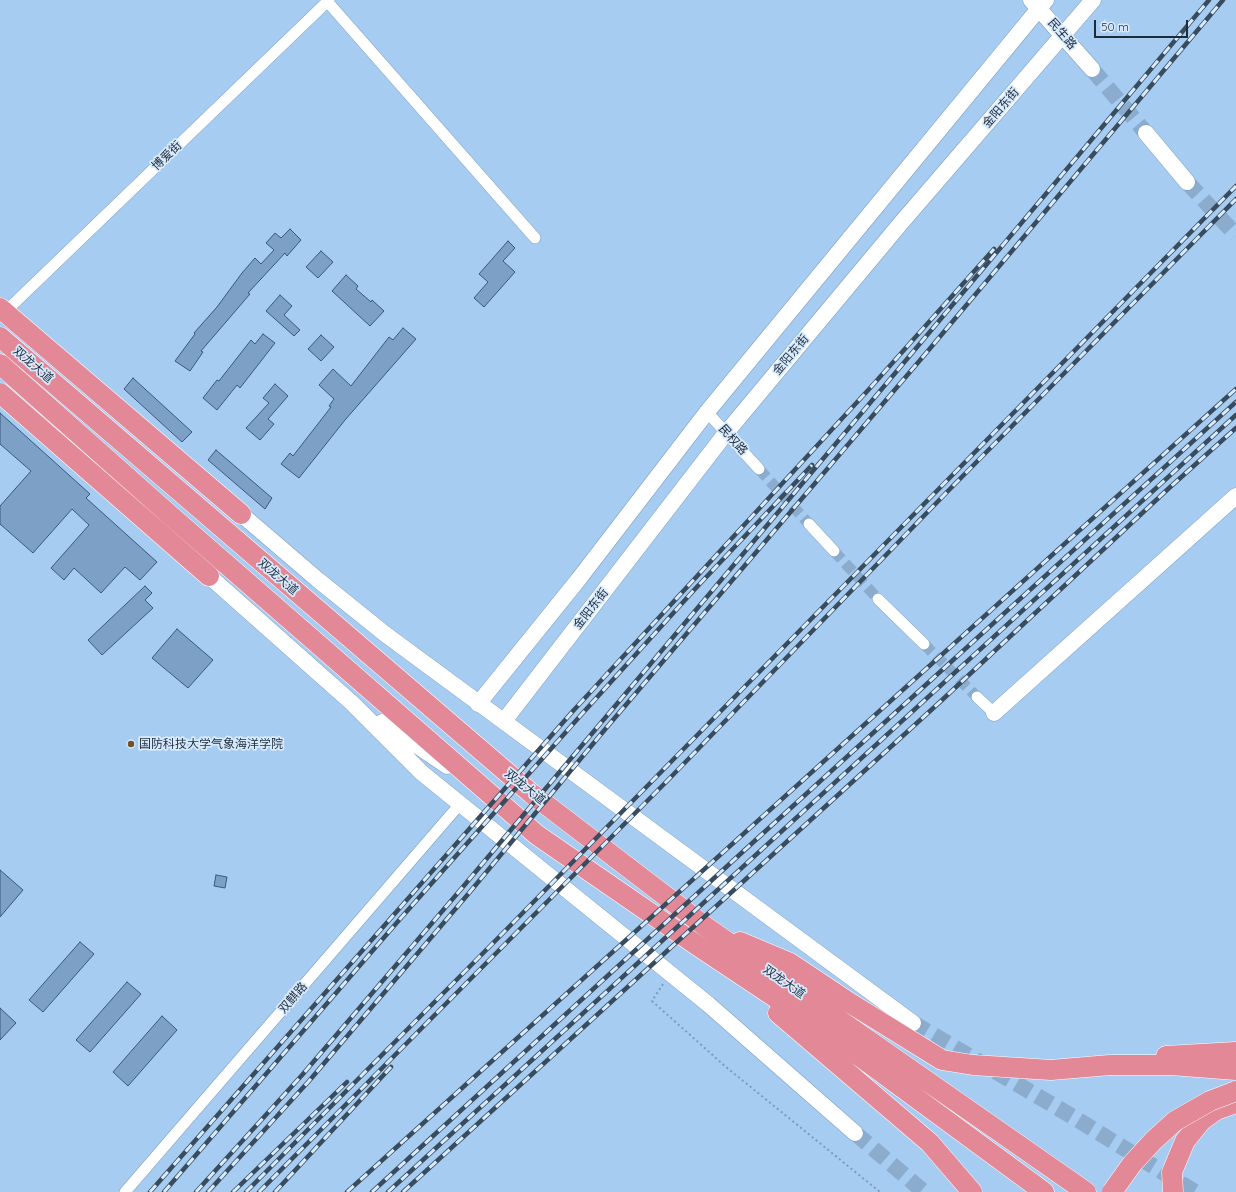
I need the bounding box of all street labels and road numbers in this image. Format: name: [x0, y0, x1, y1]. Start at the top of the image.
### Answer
street label: 民生路: [1045, 16, 1079, 52]
street label: 金阳东街: [980, 85, 1022, 131]
street label: 博爱街: [149, 138, 185, 174]
street label: 金阳东街: [770, 332, 812, 378]
street label: 双龙大道: [10, 344, 56, 386]
street label: 民权路: [716, 422, 750, 458]
street label: 双龙大道: [255, 556, 301, 598]
street label: 金阳东街: [571, 586, 611, 632]
street label: 双龙大道: [502, 766, 548, 808]
street label: 双龙大道: [760, 962, 808, 1002]
street label: 双麒路: [276, 980, 310, 1016]

